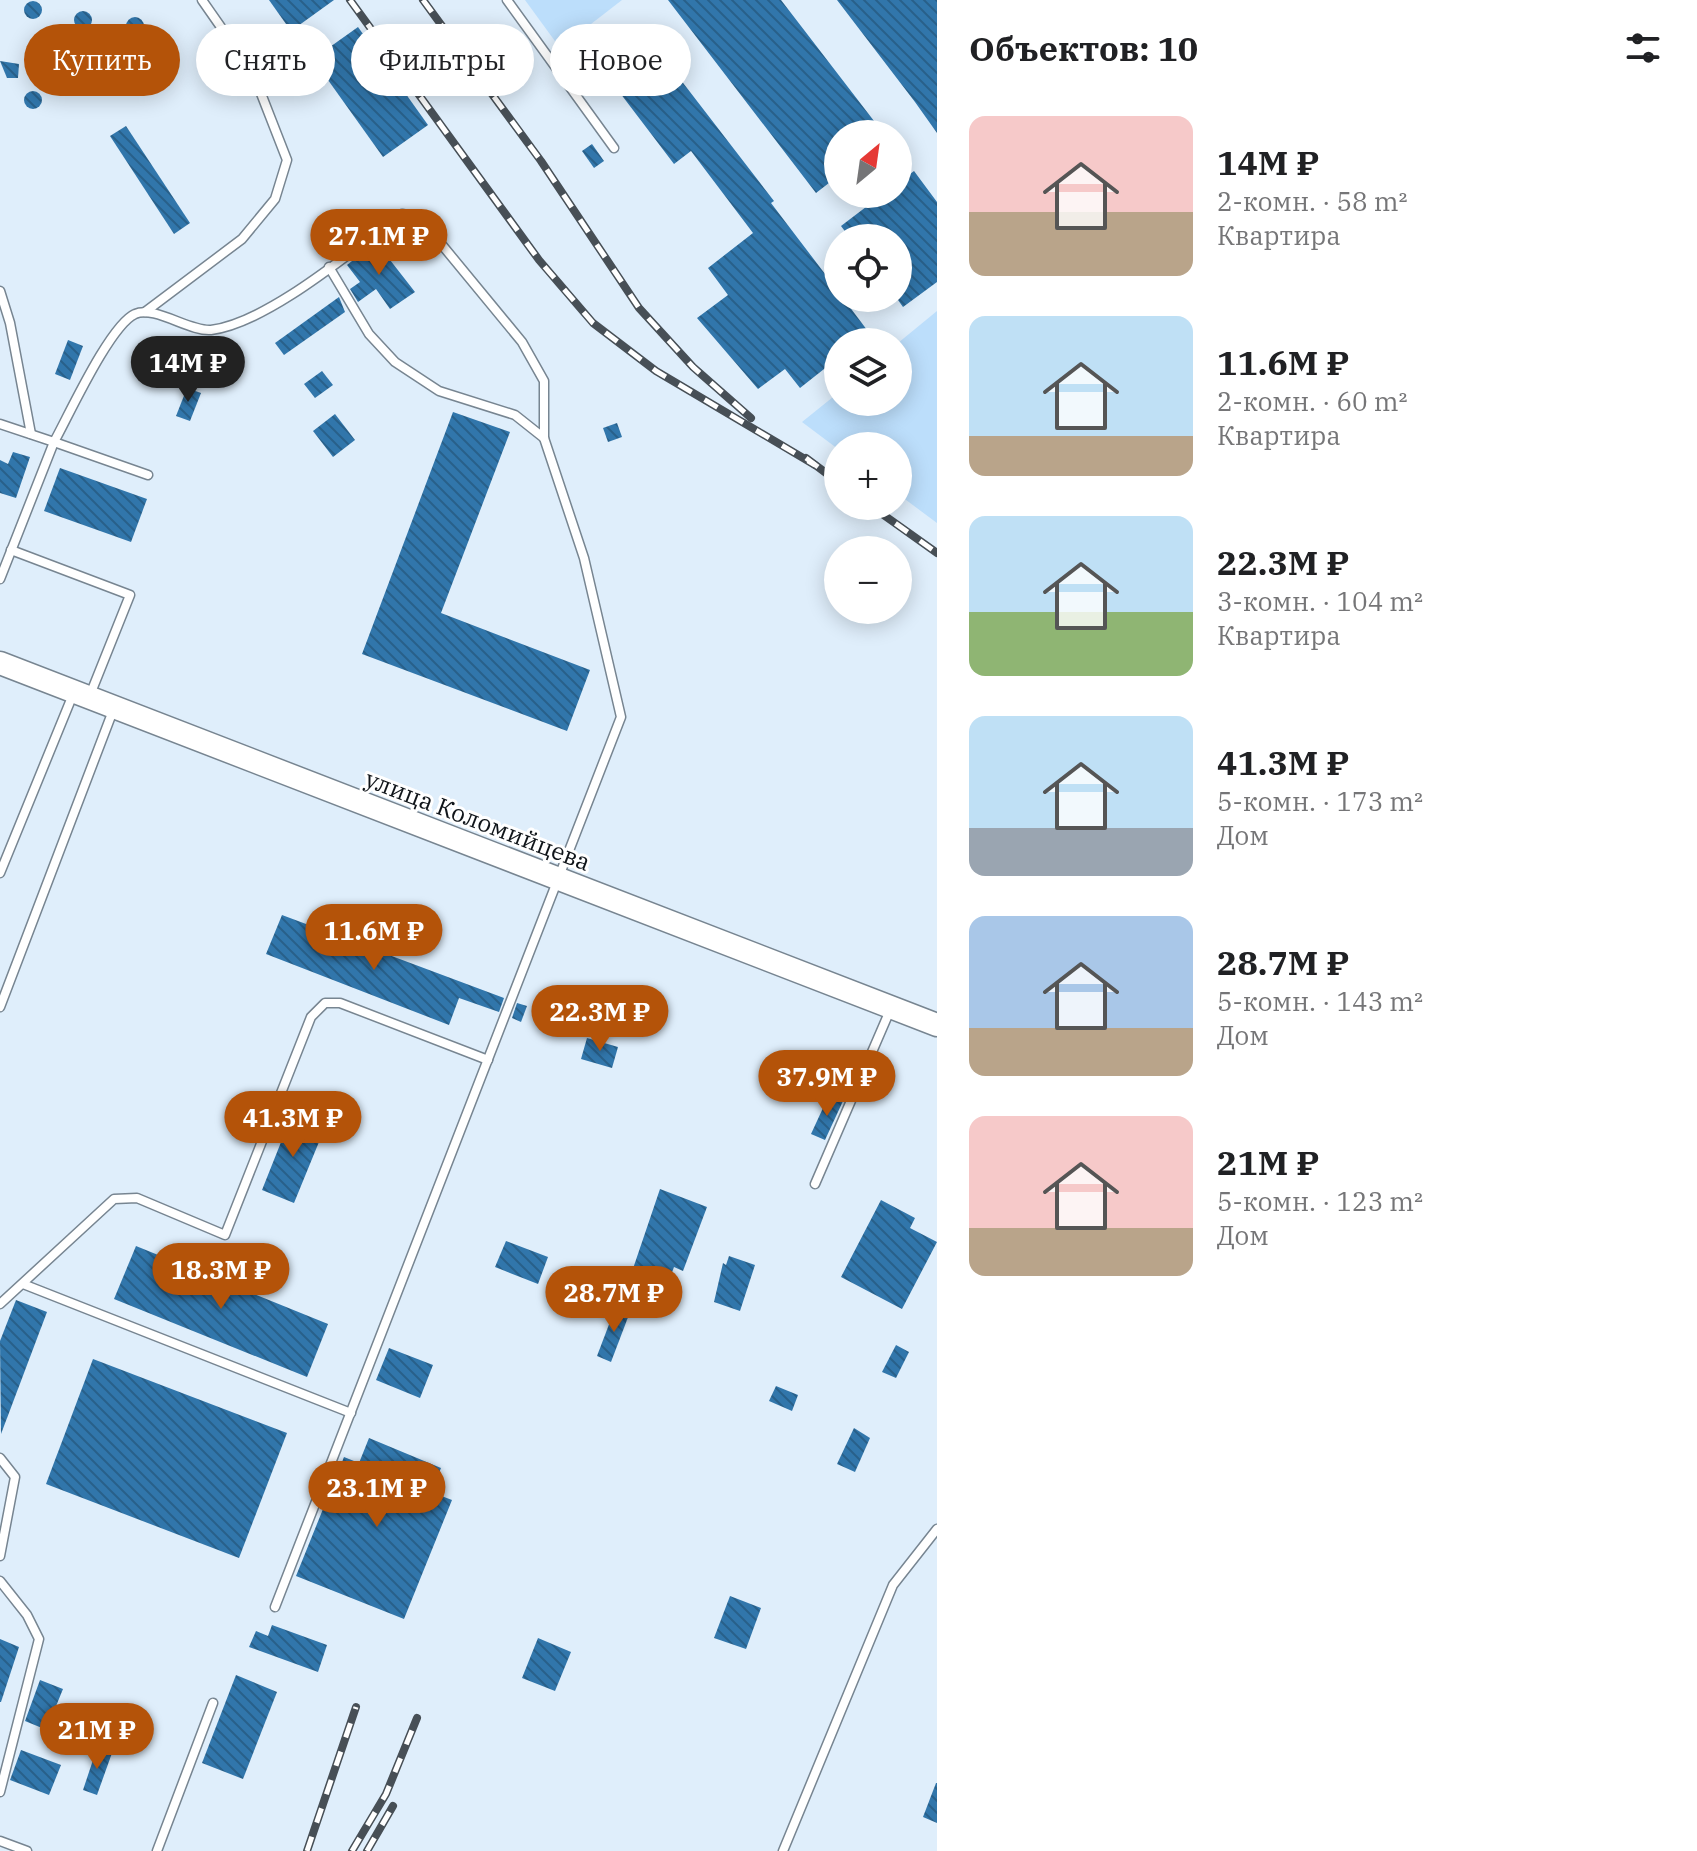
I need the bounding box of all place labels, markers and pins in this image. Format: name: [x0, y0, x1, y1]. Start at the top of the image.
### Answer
pin: 27.1M ₽: [305, 209, 453, 277]
pin: 14M ₽: [132, 336, 244, 404]
pin: 11.6M ₽: [300, 904, 448, 972]
pin: 22.3M ₽: [526, 985, 674, 1053]
pin: 37.9M ₽: [753, 1050, 901, 1118]
pin: 41.3M ₽: [219, 1091, 367, 1159]
pin: 18.3M ₽: [147, 1243, 295, 1311]
pin: 28.7M ₽: [540, 1266, 688, 1334]
pin: 23.1M ₽: [303, 1461, 451, 1529]
pin: 21M ₽: [41, 1703, 153, 1771]

